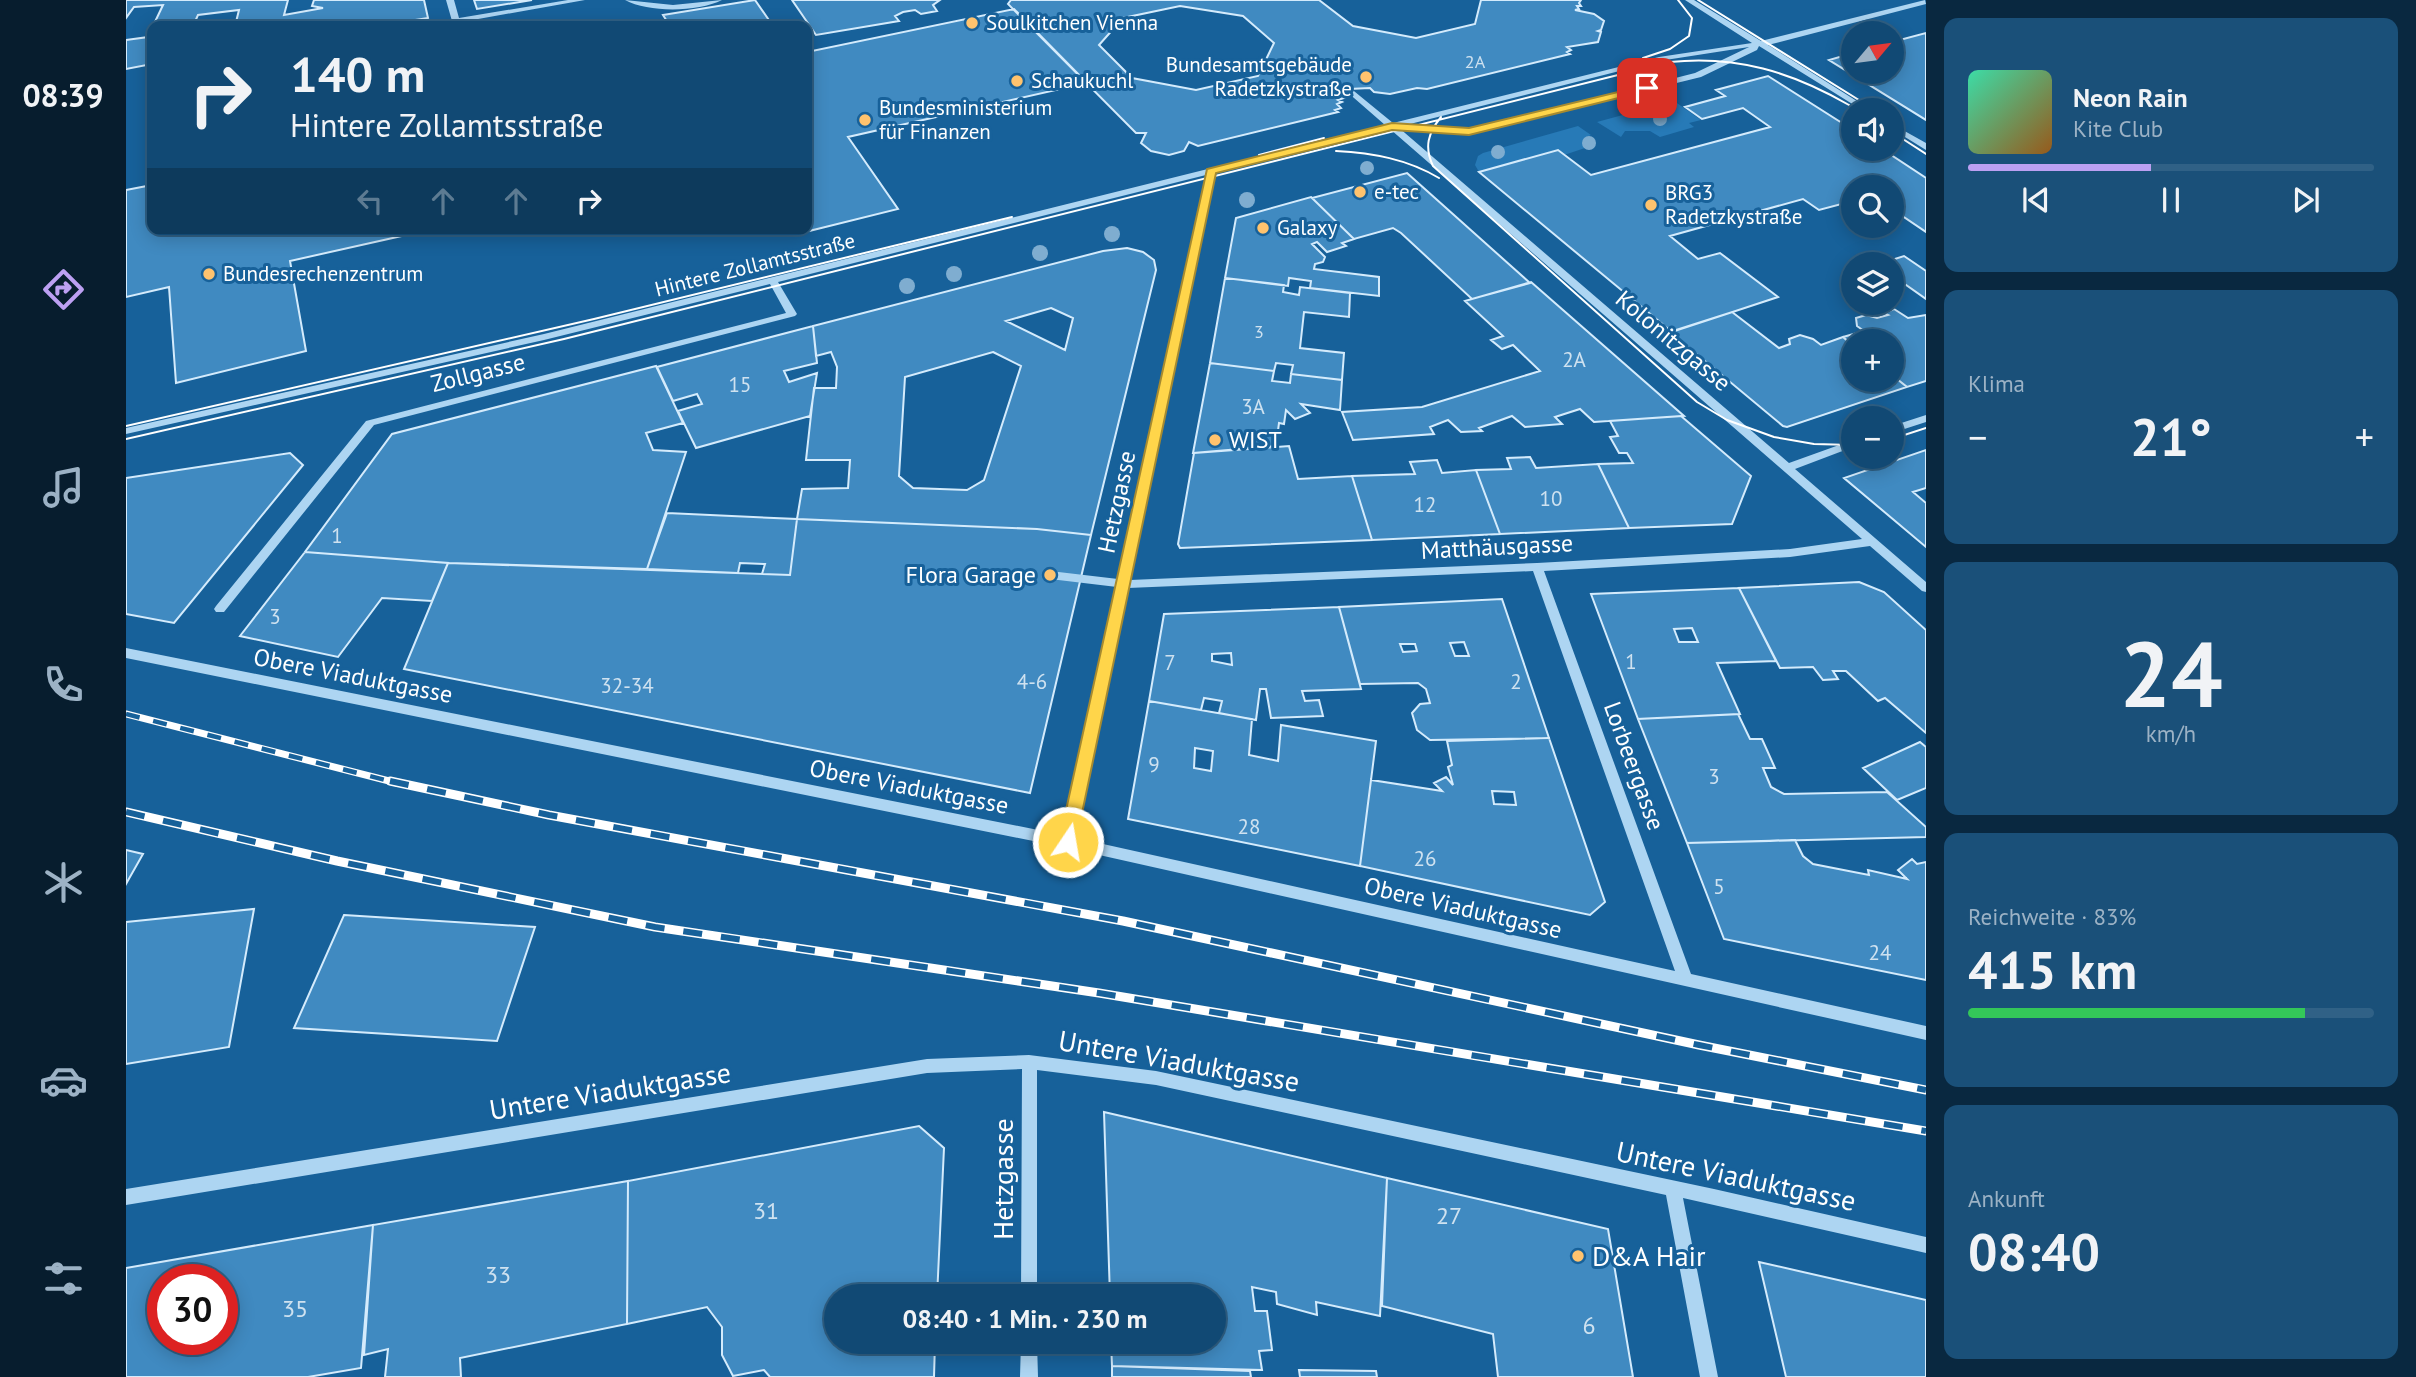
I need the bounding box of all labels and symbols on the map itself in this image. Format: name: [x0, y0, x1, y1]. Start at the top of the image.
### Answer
place label: Soulkitchen Vienna: [986, 9, 1158, 36]
marker: Soulkitchen Vienna: [964, 15, 980, 31]
north arrow: [1841, 21, 1904, 84]
house number: 2A: [1465, 50, 1486, 73]
place label: Bundesamtsgebäude Radetzkystraße: [1166, 51, 1352, 102]
pin: [1617, 58, 1677, 118]
place label: Schaukuchl: [1031, 67, 1133, 94]
marker: Bundesamtsgebäude Radetzkystraße: [1358, 69, 1374, 85]
marker: Schaukuchl: [1009, 73, 1025, 89]
place label: Bundesministerium für Finanzen: [879, 94, 1052, 145]
marker: Bundesministerium für Finanzen: [857, 112, 873, 128]
place label: e-tec: [1374, 178, 1419, 205]
place label: BRG3 Radetzkystraße: [1665, 179, 1803, 230]
marker: e-tec: [1352, 184, 1368, 200]
marker: BRG3 Radetzkystraße: [1643, 197, 1659, 213]
place label: Galaxy: [1277, 214, 1337, 241]
marker: Galaxy: [1255, 220, 1271, 236]
street label: Hintere Zollamtsstraße: [652, 227, 858, 302]
place label: Bundesrechenzentrum: [223, 260, 423, 287]
marker: Bundesrechenzentrum: [201, 266, 217, 282]
street label: Kolonitzgasse: [1609, 283, 1737, 398]
house number: 3: [1254, 320, 1264, 343]
street label: Zollgasse: [428, 346, 528, 399]
house number: 2A: [1562, 346, 1587, 373]
house number: 15: [729, 371, 751, 398]
house number: 3A: [1241, 393, 1266, 420]
place label: WIST: [1229, 424, 1282, 455]
marker: WIST: [1207, 432, 1223, 448]
street label: Hetzgasse: [1091, 448, 1142, 556]
house number: 10: [1540, 485, 1562, 512]
house number: 12: [1414, 491, 1436, 518]
house number: 1: [331, 522, 343, 549]
street label: Matthäusgasse: [1420, 527, 1574, 566]
place label: Flora Garage: [906, 559, 1036, 590]
marker: Flora Garage: [1042, 567, 1058, 583]
house number: 3: [269, 603, 281, 630]
street label: Obere Viaduktgasse: [251, 641, 455, 710]
house number: 1: [1625, 648, 1637, 675]
house number: 7: [1164, 649, 1176, 676]
house number: 4-6: [1017, 668, 1047, 695]
house number: 2: [1510, 668, 1522, 695]
house number: 32-34: [600, 672, 654, 699]
street label: Lorbeergasse: [1597, 697, 1672, 834]
house number: 9: [1148, 751, 1160, 778]
street label: Obere Viaduktgasse: [807, 752, 1011, 821]
house number: 3: [1708, 763, 1720, 790]
position arrow: [1031, 805, 1105, 879]
house number: 28: [1238, 813, 1260, 840]
house number: 26: [1414, 845, 1436, 872]
street label: Obere Viaduktgasse: [1361, 870, 1565, 945]
house number: 5: [1713, 873, 1725, 900]
house number: 24: [1869, 939, 1891, 966]
street label: Untere Viaduktgasse: [1056, 1021, 1303, 1100]
street label: Untere Viaduktgasse: [486, 1053, 733, 1128]
street label: Hetzgasse: [984, 1118, 1021, 1240]
street label: Untere Viaduktgasse: [1613, 1132, 1859, 1219]
house number: 31: [753, 1195, 779, 1226]
house number: 27: [1436, 1200, 1462, 1231]
place label: D&A Hair: [1592, 1237, 1706, 1274]
marker: D&A Hair: [1570, 1248, 1586, 1264]
house number: 33: [485, 1259, 511, 1290]
speed limit sign: 30: [147, 1264, 238, 1355]
house number: 35: [282, 1293, 308, 1324]
house number: 6: [1582, 1310, 1596, 1341]

